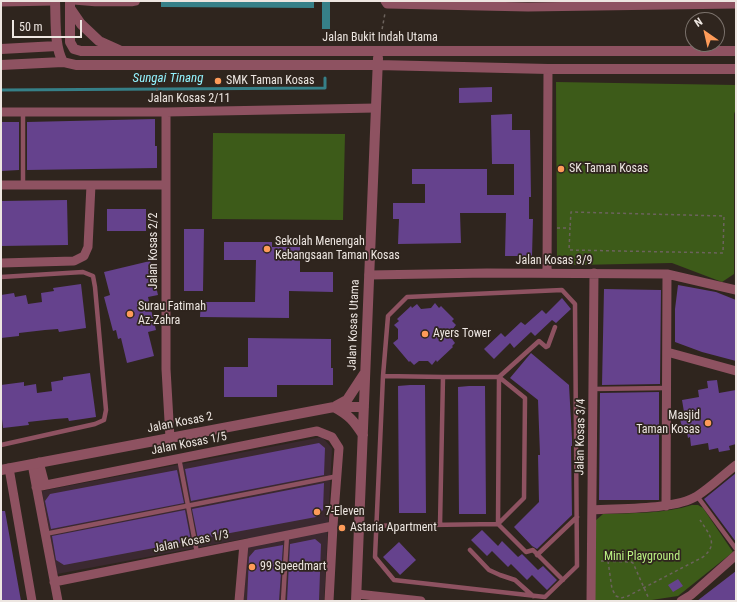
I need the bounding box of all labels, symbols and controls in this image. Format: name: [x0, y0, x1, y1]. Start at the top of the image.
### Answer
scale bar: [14, 12, 84, 38]
north arrow: [685, 12, 725, 52]
text: N: [692, 15, 705, 30]
text: 50 m: [19, 20, 43, 34]
street label: Jalan Bukit Indah Utama: [322, 31, 438, 45]
water label: Sungai Tinang: [133, 71, 203, 87]
place label: SMK Taman Kosas: [226, 74, 314, 88]
marker: SMK Taman Kosas: [213, 76, 223, 86]
street label: Jalan Kosas 2/11: [148, 92, 230, 106]
place label: SK Taman Kosas: [569, 162, 648, 176]
marker: SK Taman Kosas: [556, 164, 566, 174]
street label: Jalan Kosas 2/2: [147, 213, 161, 289]
place label: Sekolah Menengah Kebangsaan Taman Kosas: [275, 235, 400, 263]
marker: Sekolah Menengah Kebangsaan Taman Kosas: [262, 244, 272, 254]
street label: Jalan Kosas 3/9: [516, 254, 592, 268]
street label: Jalan Kosas Utama: [345, 279, 363, 371]
place label: Surau Fatimah Az-Zahra: [138, 300, 206, 328]
marker: Surau Fatimah Az-Zahra: [125, 309, 135, 319]
place label: Ayers Tower: [433, 327, 491, 341]
marker: Ayers Tower: [420, 329, 430, 339]
street label: Jalan Kosas 3/4: [573, 398, 589, 476]
place label: Masjid Taman Kosas: [636, 409, 700, 437]
street label: Jalan Kosas 2: [146, 410, 214, 436]
marker: Masjid Taman Kosas: [703, 418, 713, 428]
street label: Jalan Kosas 1/5: [150, 430, 228, 458]
place label: 7-Eleven: [325, 505, 365, 519]
marker: 7-Eleven: [312, 507, 322, 517]
place label: Astaria Apartment: [350, 521, 437, 535]
marker: Astaria Apartment: [337, 523, 347, 533]
street label: Jalan Kosas 1/3: [152, 528, 230, 556]
park label: Mini Playground: [604, 550, 680, 564]
place label: 99 Speedmart: [260, 560, 326, 574]
marker: 99 Speedmart: [247, 562, 257, 572]

